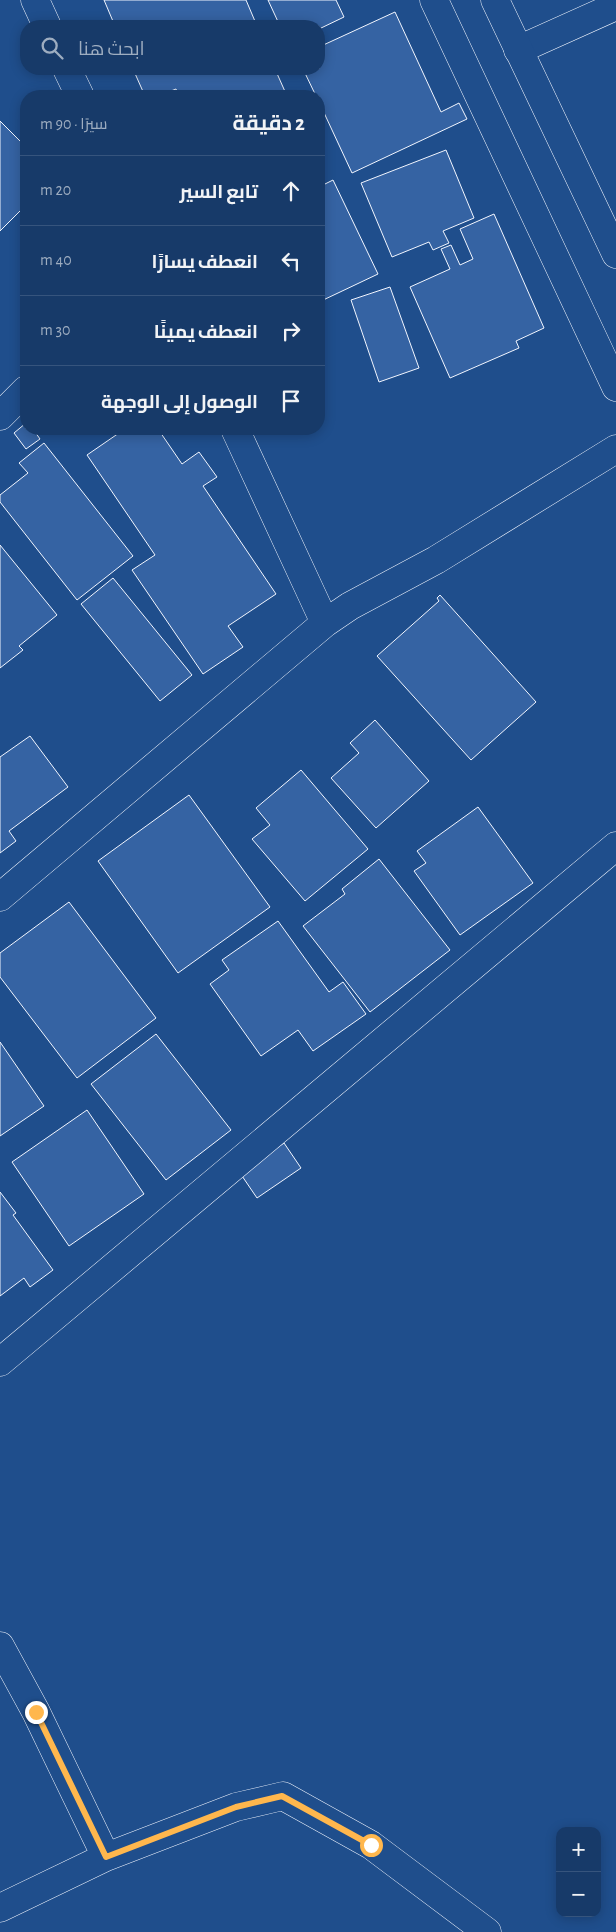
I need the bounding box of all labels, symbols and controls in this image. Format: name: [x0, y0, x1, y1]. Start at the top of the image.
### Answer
search box: [20, 20, 325, 75]
icon: search: [38, 34, 66, 62]
text: ابحث هنا: [78, 40, 145, 59]
text: 2 دقيقة: [233, 113, 305, 134]
text: سيرًا · 90 m: [40, 116, 107, 132]
icon: ahead: [277, 177, 305, 205]
text: 20 m: [40, 182, 71, 198]
text: تابع السير: [180, 183, 258, 202]
icon: left: [277, 247, 305, 275]
text: 40 m: [40, 252, 72, 268]
text: انعطف يسارًا: [152, 253, 258, 272]
icon: right: [277, 317, 305, 345]
text: 30 m: [40, 322, 71, 338]
text: انعطف يمينًا: [154, 323, 258, 342]
icon: arrive: [277, 387, 305, 415]
text: الوصول إلى الوجهة: [101, 393, 258, 412]
route end: [25, 1701, 48, 1724]
map controls: [556, 1827, 601, 1917]
button: +: [556, 1827, 601, 1872]
route start: [360, 1834, 383, 1857]
button: −: [556, 1872, 601, 1917]

